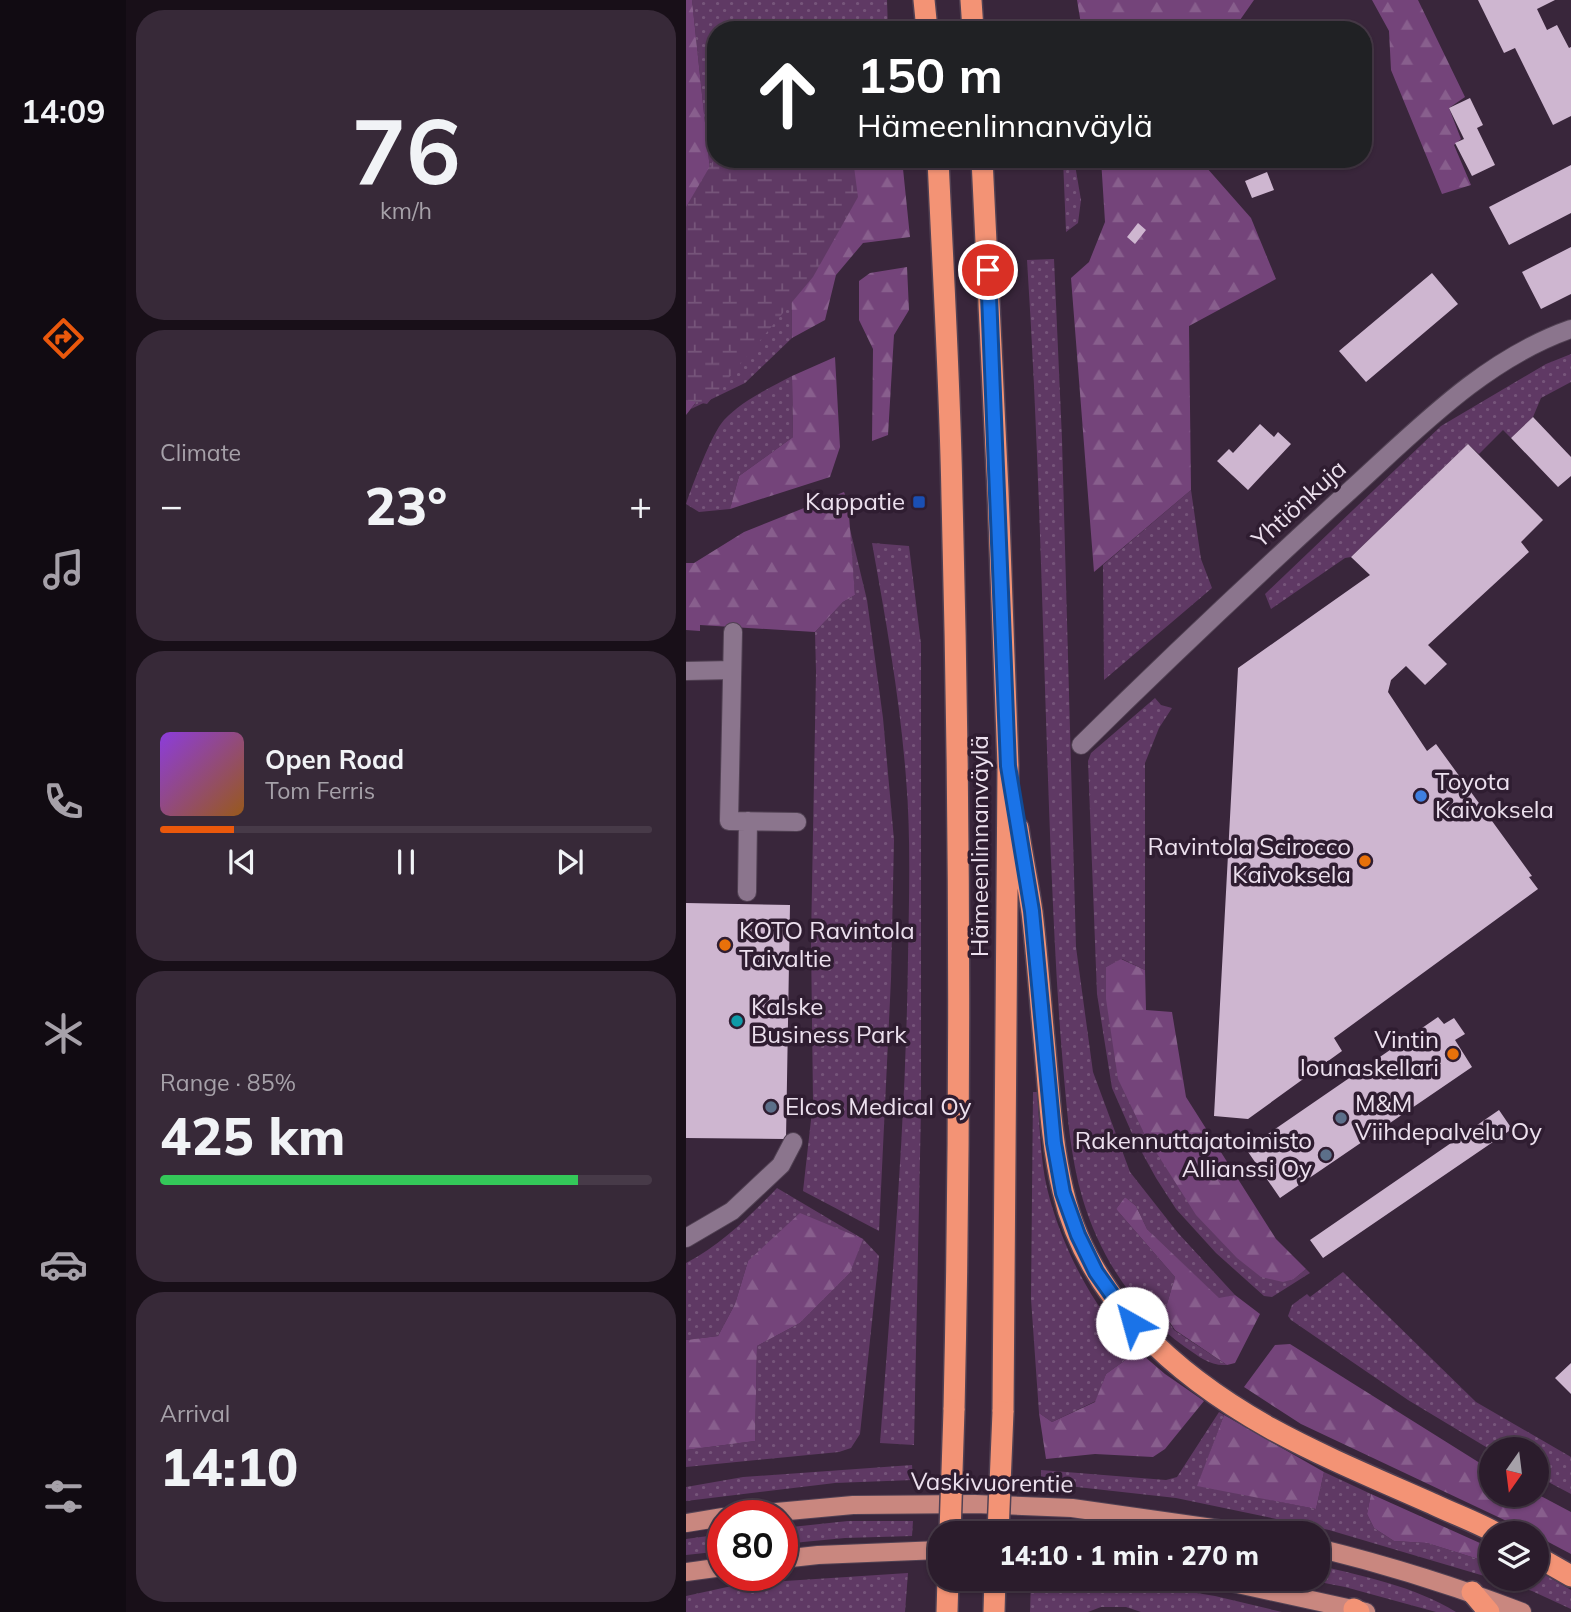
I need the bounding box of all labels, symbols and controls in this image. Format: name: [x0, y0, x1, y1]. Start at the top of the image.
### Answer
text: 150 m: [857, 44, 1003, 105]
icon: ahead: [742, 49, 833, 140]
text: 14:09: [21, 91, 105, 131]
text: 76: [351, 93, 461, 207]
text: Hämeenlinnanväylä: [857, 105, 1153, 145]
text: km/h: [380, 196, 432, 225]
pin: [958, 240, 1018, 300]
icon: arrive: [969, 251, 1007, 289]
icon: directions: [39, 314, 88, 363]
text: Climate: [160, 438, 241, 467]
street label: Yhtiönkuja: [1244, 453, 1352, 554]
text: 23°: [365, 473, 447, 538]
text: −: [160, 481, 183, 529]
text: +: [629, 481, 652, 529]
place label: Kappatie: [805, 486, 905, 516]
marker: Kappatie: [911, 494, 927, 510]
icon: music: [39, 545, 88, 594]
street label: Hämeenlinnanväylä: [964, 735, 994, 957]
text: Open Road: [265, 743, 404, 776]
place label: Toyota Kaivoksela: [1435, 766, 1554, 824]
text: Tom Ferris: [265, 776, 375, 805]
icon: phone: [39, 777, 88, 826]
marker: Toyota Kaivoksela: [1413, 788, 1429, 804]
place label: Ravintola Scirocco Kaivoksela: [1147, 831, 1351, 889]
icon: previous: [223, 843, 261, 881]
icon: pause: [387, 843, 425, 881]
icon: next: [551, 843, 589, 881]
marker: Ravintola Scirocco Kaivoksela: [1357, 853, 1373, 869]
place label: KOTO Ravintola Taivaltie: [739, 915, 915, 973]
marker: KOTO Ravintola Taivaltie: [717, 937, 733, 953]
place label: Kalske Business Park: [751, 991, 907, 1049]
icon: climate: [39, 1009, 88, 1058]
marker: Kalske Business Park: [729, 1013, 745, 1029]
place label: Vintin lounaskellari: [1300, 1024, 1439, 1082]
marker: Vintin lounaskellari: [1445, 1046, 1461, 1062]
text: Range · 85%: [160, 1068, 296, 1097]
place label: M&M Viihdepalvelu Oy: [1355, 1088, 1542, 1146]
place label: Elcos Medical Oy: [785, 1091, 972, 1121]
marker: Elcos Medical Oy: [763, 1099, 779, 1115]
text: 425 km: [160, 1103, 345, 1168]
marker: M&M Viihdepalvelu Oy: [1333, 1110, 1349, 1126]
place label: Rakennuttajatoimisto Allianssi Oy: [1075, 1125, 1312, 1183]
marker: Rakennuttajatoimisto Allianssi Oy: [1318, 1147, 1334, 1163]
icon: car: [39, 1240, 88, 1289]
position arrow: [1095, 1286, 1169, 1360]
text: Arrival: [160, 1399, 230, 1428]
text: 14:10: [160, 1434, 298, 1499]
north arrow: [1479, 1437, 1549, 1507]
map controls: [1479, 1437, 1549, 1591]
street label: Vaskivuorentie: [910, 1466, 1074, 1498]
icon: filters: [39, 1472, 88, 1521]
speed limit sign: 80: [707, 1500, 798, 1591]
button: layers: [1479, 1521, 1549, 1591]
text: 14:10 · 1 min · 270 m: [999, 1539, 1259, 1572]

